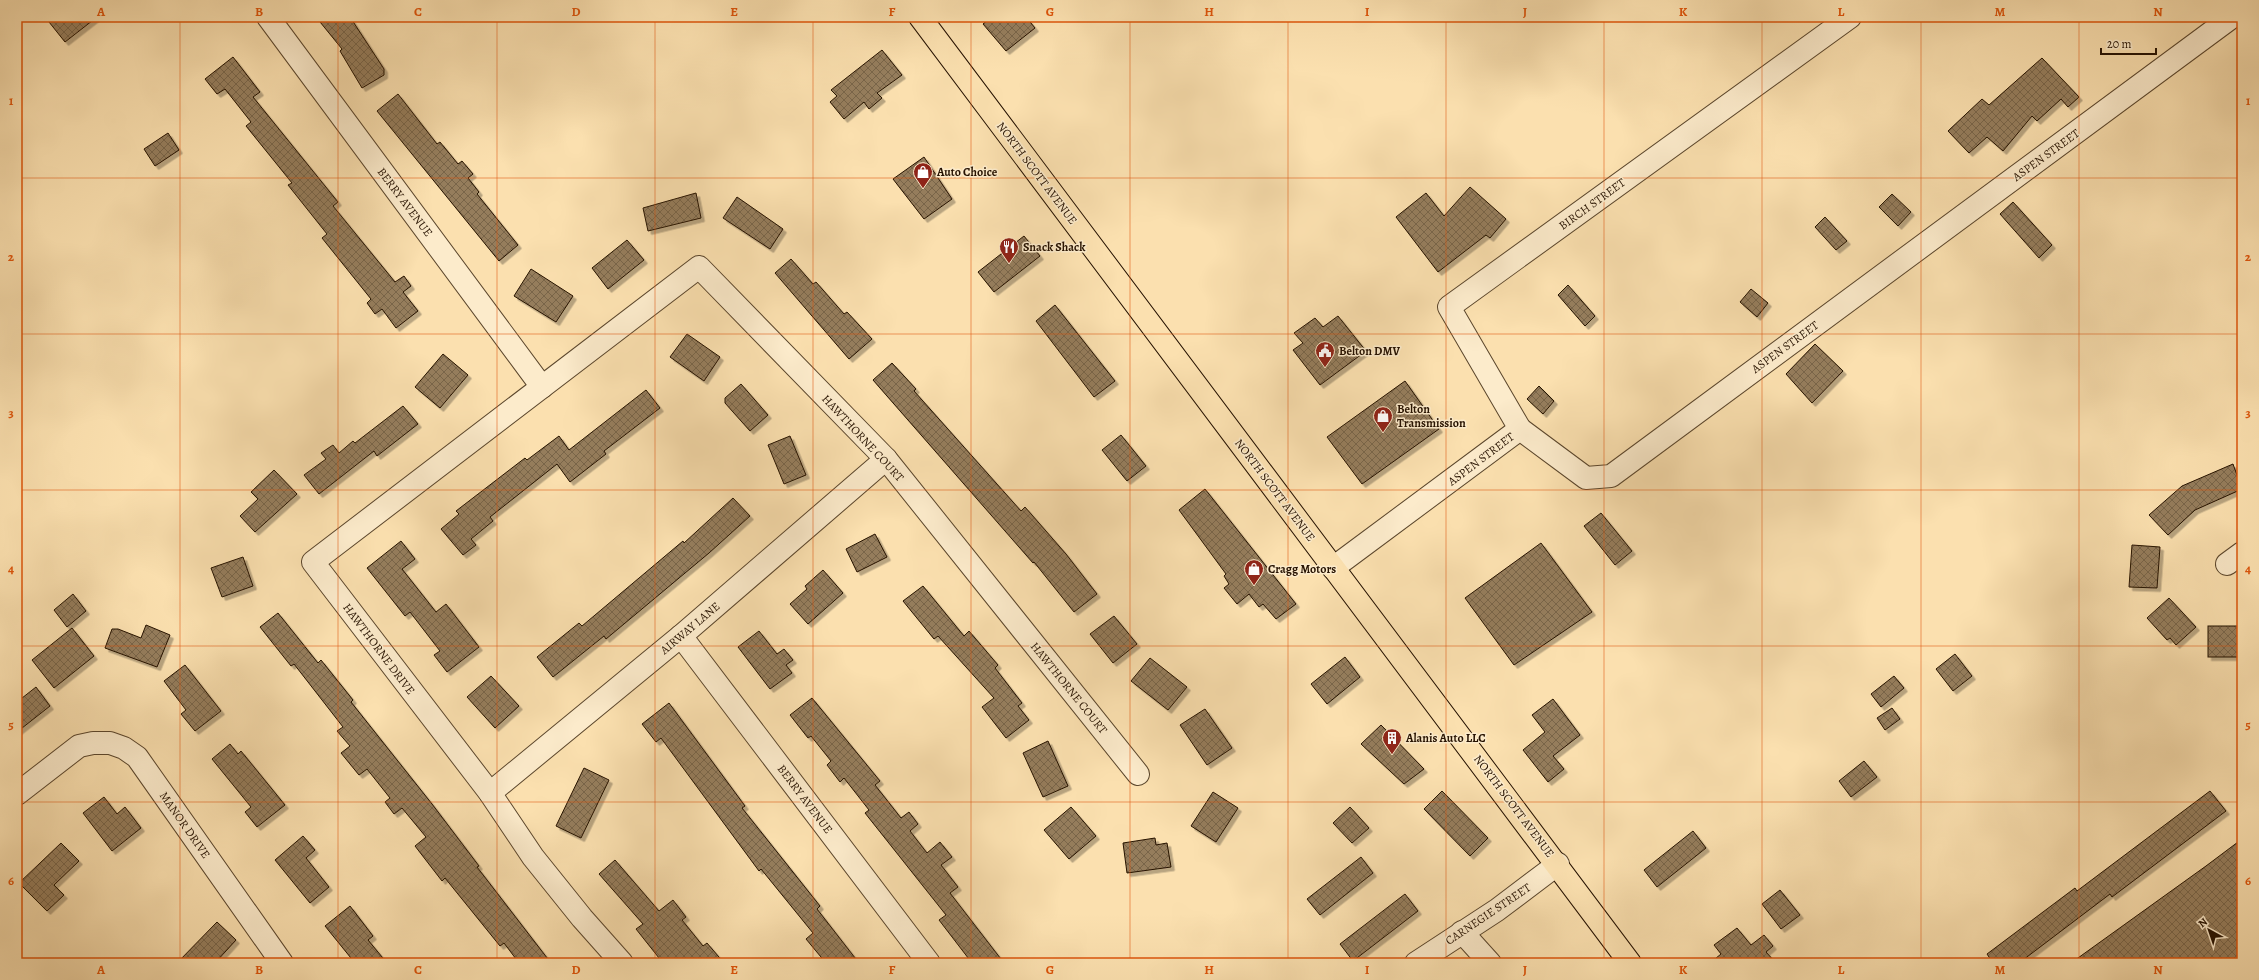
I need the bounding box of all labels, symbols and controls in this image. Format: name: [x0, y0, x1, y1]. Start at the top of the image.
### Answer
text: A: [96, 3, 106, 20]
text: B: [255, 3, 263, 20]
text: C: [414, 3, 422, 20]
text: D: [571, 3, 581, 20]
text: E: [730, 3, 738, 20]
text: F: [889, 3, 896, 20]
text: G: [1046, 3, 1054, 20]
text: H: [1204, 3, 1214, 20]
text: I: [1365, 3, 1370, 20]
text: J: [1523, 3, 1527, 20]
text: K: [1679, 3, 1688, 20]
text: L: [1838, 3, 1845, 20]
text: M: [1995, 3, 2006, 20]
text: N: [2153, 3, 2163, 20]
scale bar: [2101, 30, 2156, 56]
text: 20 m: [2107, 36, 2131, 52]
text: 1: [9, 92, 14, 109]
text: 1: [2246, 92, 2251, 109]
street label: NORTH SCOTT AVENUE: [993, 118, 1081, 228]
street label: ASPEN STREET: [2009, 125, 2083, 185]
shop icon: Auto Choice: [912, 161, 934, 189]
street label: BERRY AVENUE: [374, 164, 436, 240]
place label: Auto Choice: [936, 164, 998, 180]
street label: BIRCH STREET: [1555, 174, 1629, 234]
restaurant icon: Snack Shack: [998, 236, 1020, 264]
place label: Snack Shack: [1023, 239, 1086, 255]
text: 2: [8, 248, 15, 265]
text: 2: [2245, 248, 2252, 265]
street label: ASPEN STREET: [1748, 317, 1822, 377]
public building icon: Belton DMV: [1314, 340, 1336, 368]
place label: Belton DMV: [1339, 343, 1400, 359]
street label: HAWTHORNE COURT: [818, 391, 908, 485]
place label: Belton Transmission: [1397, 401, 1466, 431]
text: 3: [8, 404, 14, 421]
text: 3: [2245, 404, 2251, 421]
shop icon: Belton Transmission: [1372, 405, 1394, 433]
street label: ASPEN STREET: [1444, 429, 1518, 490]
street label: NORTH SCOTT AVENUE: [1231, 435, 1319, 545]
shop icon: Cragg Motors: [1243, 558, 1265, 586]
text: 4: [8, 560, 14, 577]
text: 4: [2245, 560, 2251, 577]
place label: Cragg Motors: [1268, 561, 1336, 577]
street label: AIRWAY LANE: [656, 598, 723, 658]
street label: HAWTHORNE DRIVE: [339, 600, 419, 698]
street label: HAWTHORNE COURT: [1027, 639, 1111, 738]
text: 5: [8, 716, 14, 733]
text: 5: [2245, 716, 2251, 733]
building icon: Alanis Auto LLC: [1381, 727, 1403, 755]
place label: Alanis Auto LLC: [1405, 730, 1486, 746]
street label: NORTH SCOTT AVENUE: [1470, 751, 1558, 861]
street label: BERRY AVENUE: [774, 761, 836, 837]
street label: MANOR DRIVE: [156, 788, 214, 862]
text: 6: [8, 872, 14, 889]
text: 6: [2245, 872, 2251, 889]
street label: CARNEGIE STREET: [1442, 879, 1534, 949]
north arrow: [2189, 910, 2229, 950]
text: N: [2195, 914, 2211, 931]
text: A: [96, 961, 106, 978]
text: B: [255, 961, 263, 978]
text: C: [414, 961, 422, 978]
text: D: [571, 961, 581, 978]
text: E: [730, 961, 738, 978]
text: F: [889, 961, 896, 978]
text: G: [1046, 961, 1054, 978]
text: H: [1204, 961, 1214, 978]
text: I: [1365, 961, 1370, 978]
text: J: [1523, 961, 1527, 978]
text: K: [1679, 961, 1688, 978]
text: L: [1838, 961, 1845, 978]
text: M: [1995, 961, 2006, 978]
text: N: [2153, 961, 2163, 978]

